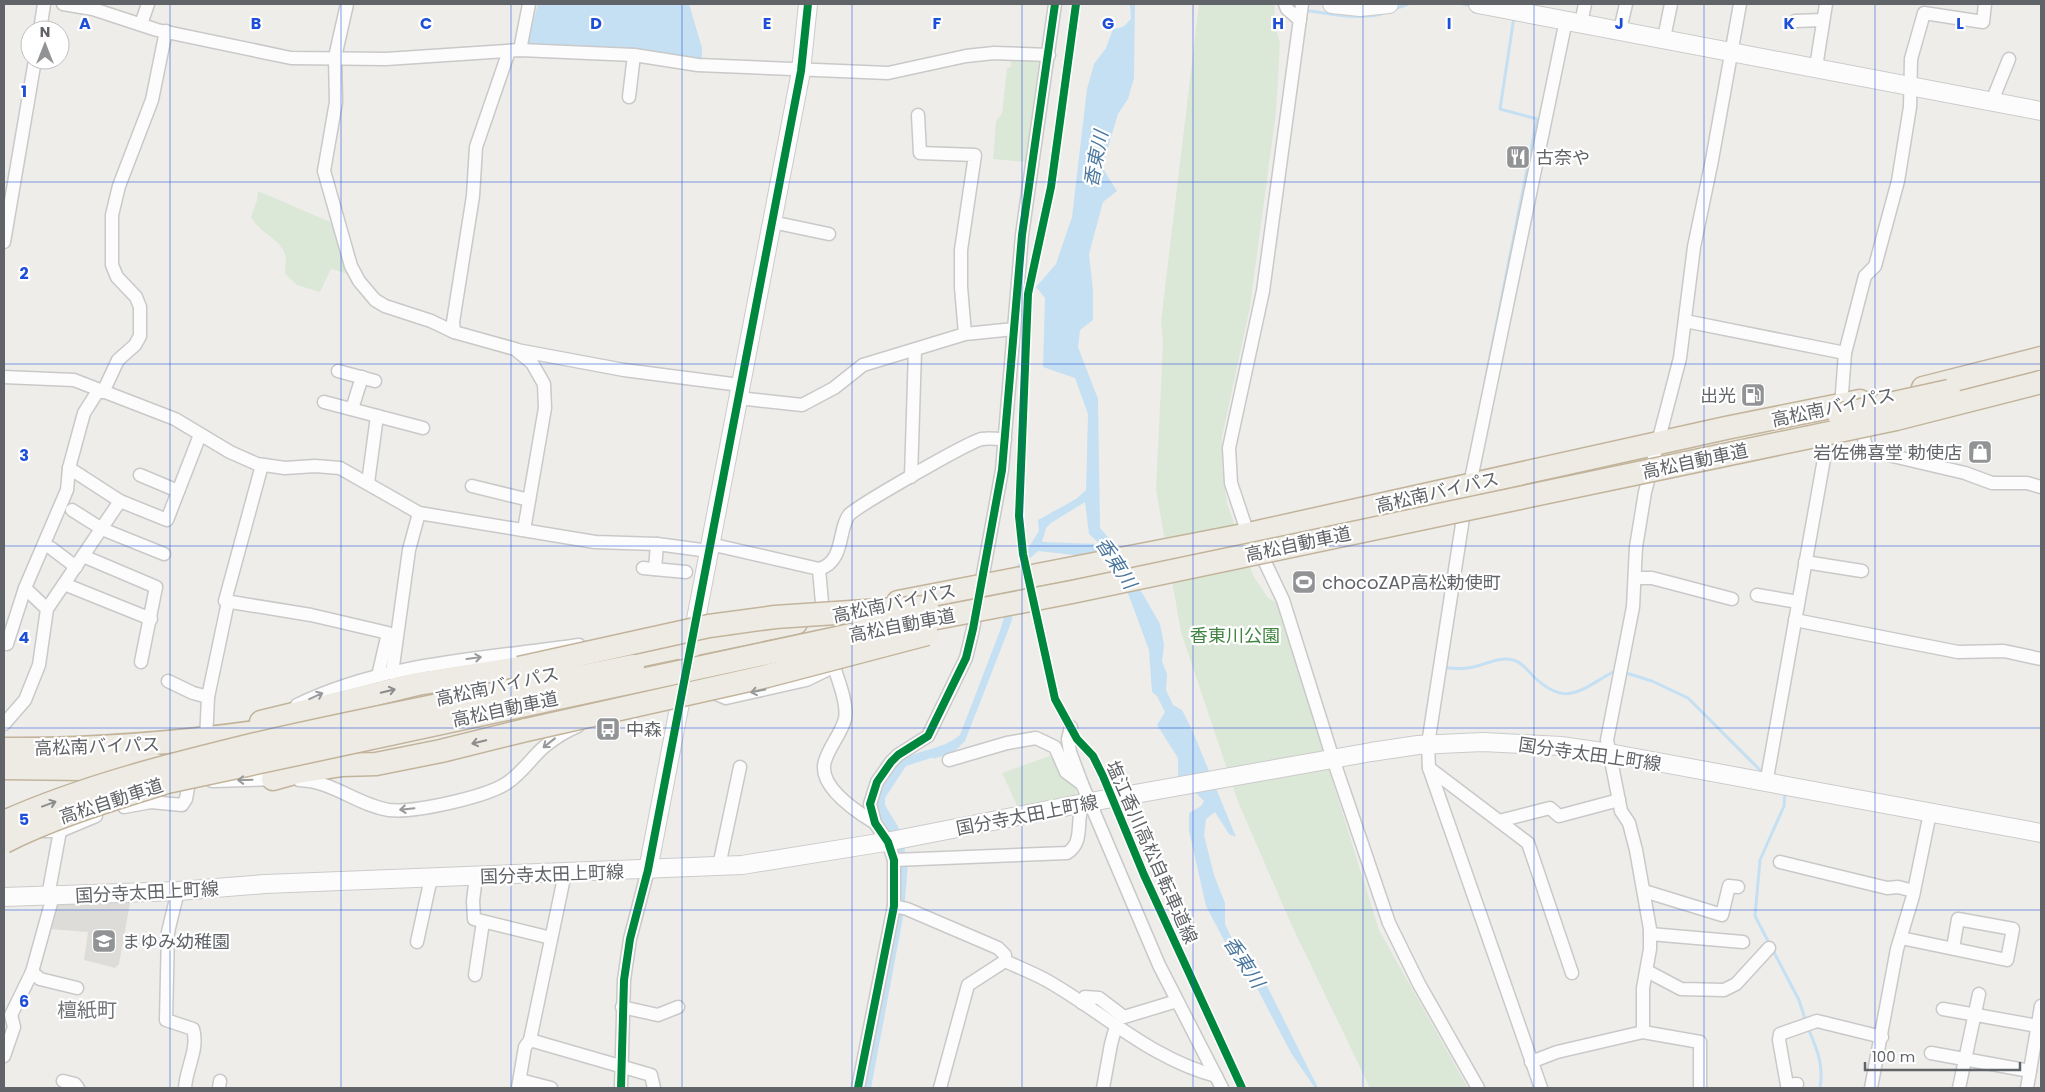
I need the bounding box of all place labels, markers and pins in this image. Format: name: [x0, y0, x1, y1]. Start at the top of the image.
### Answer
restaurant icon: 古奈や: [1505, 144, 1531, 170]
place label: 古奈や: [1536, 145, 1590, 170]
fuel station icon: 出光: [1740, 382, 1766, 408]
place label: 出光: [1700, 383, 1736, 408]
shop icon: 岩佐佛喜堂 勅使店: [1967, 439, 1993, 465]
place label: 岩佐佛喜堂 勅使店: [1813, 440, 1962, 465]
sports icon: chocoZAP高松勅使町: [1291, 569, 1317, 595]
place label: chocoZAP高松勅使町: [1322, 570, 1501, 595]
bus stop icon: 中森: [595, 716, 621, 742]
place label: 中森: [626, 717, 662, 742]
school or university icon: まゆみ幼稚園: [91, 928, 117, 954]
place label: まゆみ幼稚園: [122, 929, 230, 954]

